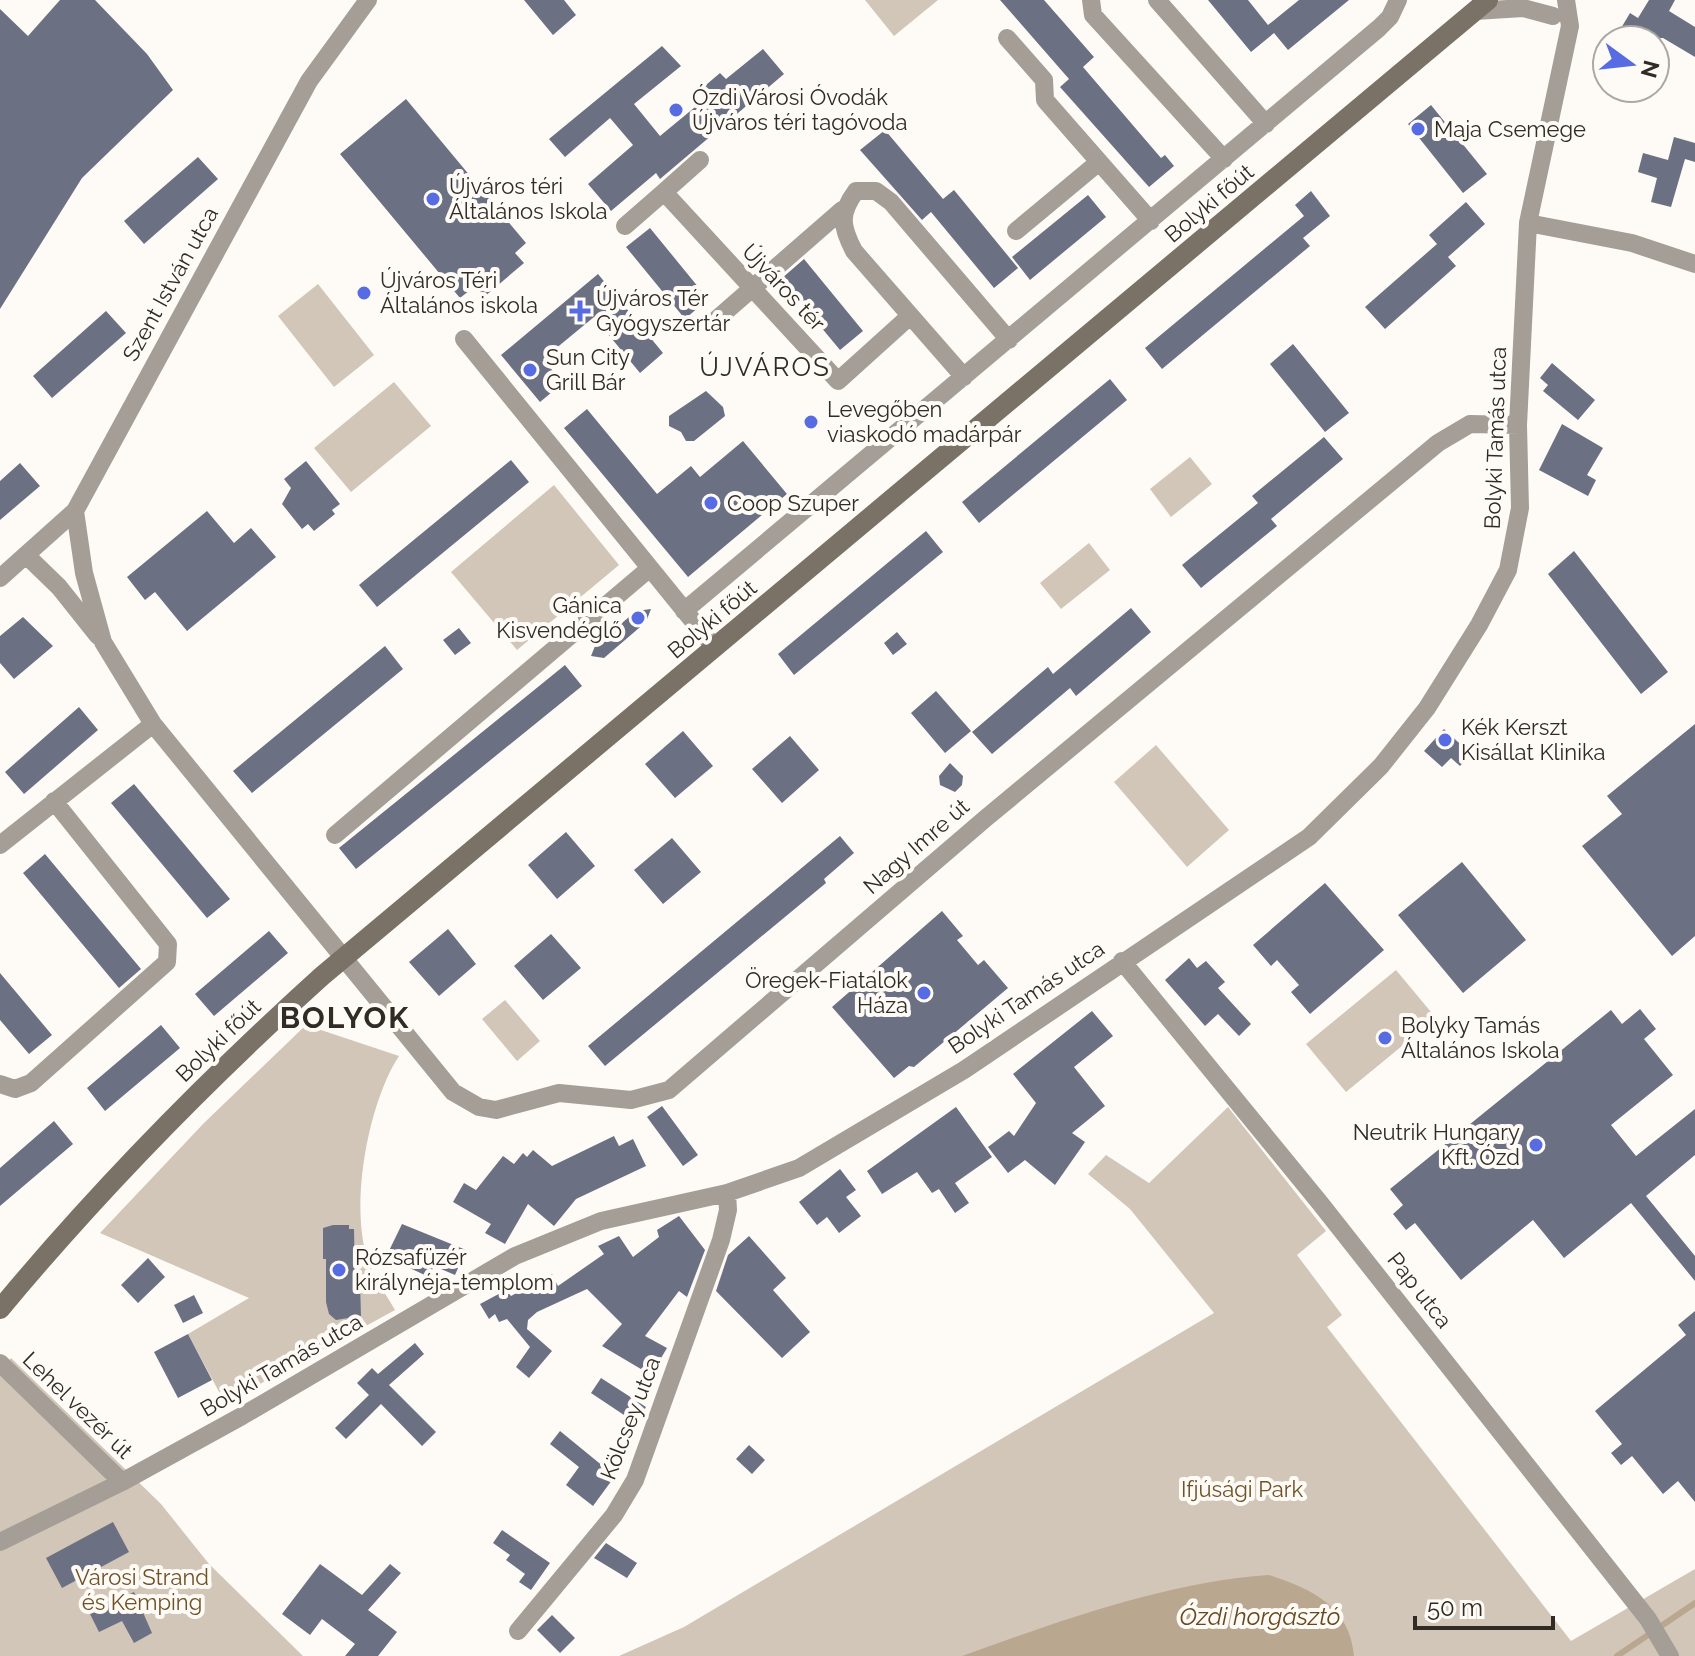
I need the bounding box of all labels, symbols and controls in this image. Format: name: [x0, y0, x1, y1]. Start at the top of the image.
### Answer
north arrow: [1591, 24, 1671, 104]
text: N: [1636, 58, 1665, 81]
place label: Ózdi Városi Óvodák Újváros téri tagóvoda: [692, 84, 908, 135]
marker: Ózdi Városi Óvodák Újváros téri tagóvoda: [667, 101, 685, 119]
place label: Maja Csemege: [1434, 116, 1586, 142]
marker: Maja Csemege: [1409, 120, 1427, 138]
street label: Bolyki főút: [1159, 158, 1259, 248]
place label: Újváros téri Általános Iskola: [449, 173, 607, 224]
marker: Újváros téri Általános Iskola: [424, 190, 442, 208]
street label: Szent István utca: [117, 202, 223, 366]
street label: Újváros tér: [737, 238, 831, 336]
place label: Újváros Téri Általános iskola: [380, 267, 538, 318]
marker: Újváros Téri Általános iskola: [355, 284, 373, 302]
place label: Újváros Tér Gyógyszertár: [596, 285, 731, 336]
marker: Újváros Tér Gyógyszertár: [571, 302, 589, 320]
place label: Sun City Grill Bár: [546, 344, 630, 395]
street label: Bolyki Tamás utca: [1479, 346, 1511, 530]
district label: ÚJVÁROS: [699, 351, 831, 382]
marker: Sun City Grill Bár: [521, 361, 539, 379]
place label: Levegőben viaskodó madárpár: [827, 396, 1022, 447]
marker: Levegőben viaskodó madárpár: [802, 413, 820, 431]
place label: Coop Szuper: [727, 490, 859, 516]
marker: Coop Szuper: [702, 494, 720, 512]
street label: Bolyki főút: [662, 574, 762, 664]
place label: Gánica Kisvendéglő: [496, 592, 622, 643]
marker: Gánica Kisvendéglő: [629, 609, 647, 627]
place label: Kék Kerszt Kisállat Klinika: [1461, 714, 1606, 765]
marker: Kék Kerszt Kisállat Klinika: [1436, 731, 1454, 749]
street label: Nagy Imre út: [858, 793, 975, 899]
street label: Bolyki Tamás utca: [943, 935, 1109, 1059]
place label: Öregek-Fiatalok Háza: [745, 967, 908, 1018]
marker: Öregek-Fiatalok Háza: [915, 984, 933, 1002]
street label: Bolyki főút: [170, 993, 266, 1087]
district label: BOLYOK: [280, 1000, 410, 1035]
place label: Bolyky Tamás Általános Iskola: [1401, 1012, 1559, 1063]
marker: Bolyky Tamás Általános Iskola: [1376, 1029, 1394, 1047]
place label: Neutrik Hungary Kft. Ózd: [1353, 1119, 1520, 1170]
marker: Neutrik Hungary Kft. Ózd: [1527, 1136, 1545, 1154]
place label: Rózsafüzér királynéja-templom: [355, 1244, 554, 1295]
street label: Pap utca: [1382, 1247, 1458, 1333]
marker: Rózsafüzér királynéja-templom: [330, 1261, 348, 1279]
street label: Bolyki Tamás utca: [195, 1308, 367, 1422]
street label: Lehel vezér út: [18, 1346, 139, 1464]
street label: Kölcsey utca: [595, 1353, 665, 1483]
park label: Ifjúsági Park: [1181, 1476, 1303, 1502]
park label: Városi Strand és Kemping: [75, 1564, 209, 1615]
scale bar: [1415, 1580, 1553, 1630]
text: 50 m: [1427, 1593, 1483, 1622]
water label: Ózdi horgásztó: [1179, 1602, 1341, 1631]

